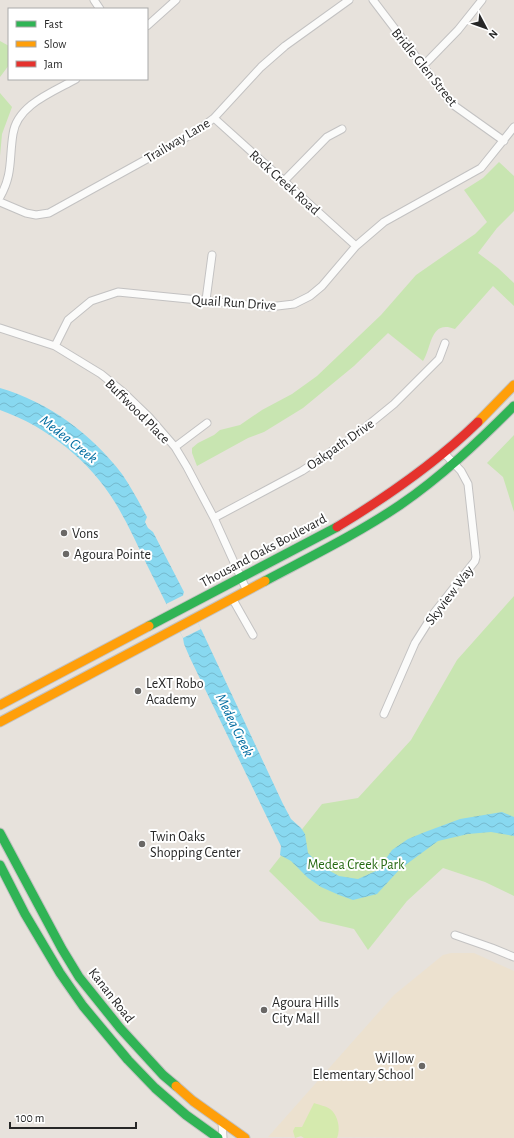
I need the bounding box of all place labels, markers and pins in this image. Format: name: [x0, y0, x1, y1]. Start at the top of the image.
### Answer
place label: Vons: [72, 527, 98, 541]
marker: Vons: [59, 528, 69, 538]
place label: Agoura Pointe: [74, 548, 151, 562]
marker: Agoura Pointe: [61, 549, 71, 559]
place label: LeXT Robo Academy: [146, 677, 204, 707]
marker: LeXT Robo Academy: [133, 686, 143, 696]
place label: Twin Oaks Shopping Center: [150, 830, 241, 860]
marker: Twin Oaks Shopping Center: [137, 839, 147, 849]
place label: Agoura Hills City Mall: [272, 996, 339, 1026]
marker: Agoura Hills City Mall: [259, 1005, 269, 1015]
place label: Willow Elementary School: [313, 1052, 415, 1082]
marker: Willow Elementary School: [417, 1061, 427, 1071]

